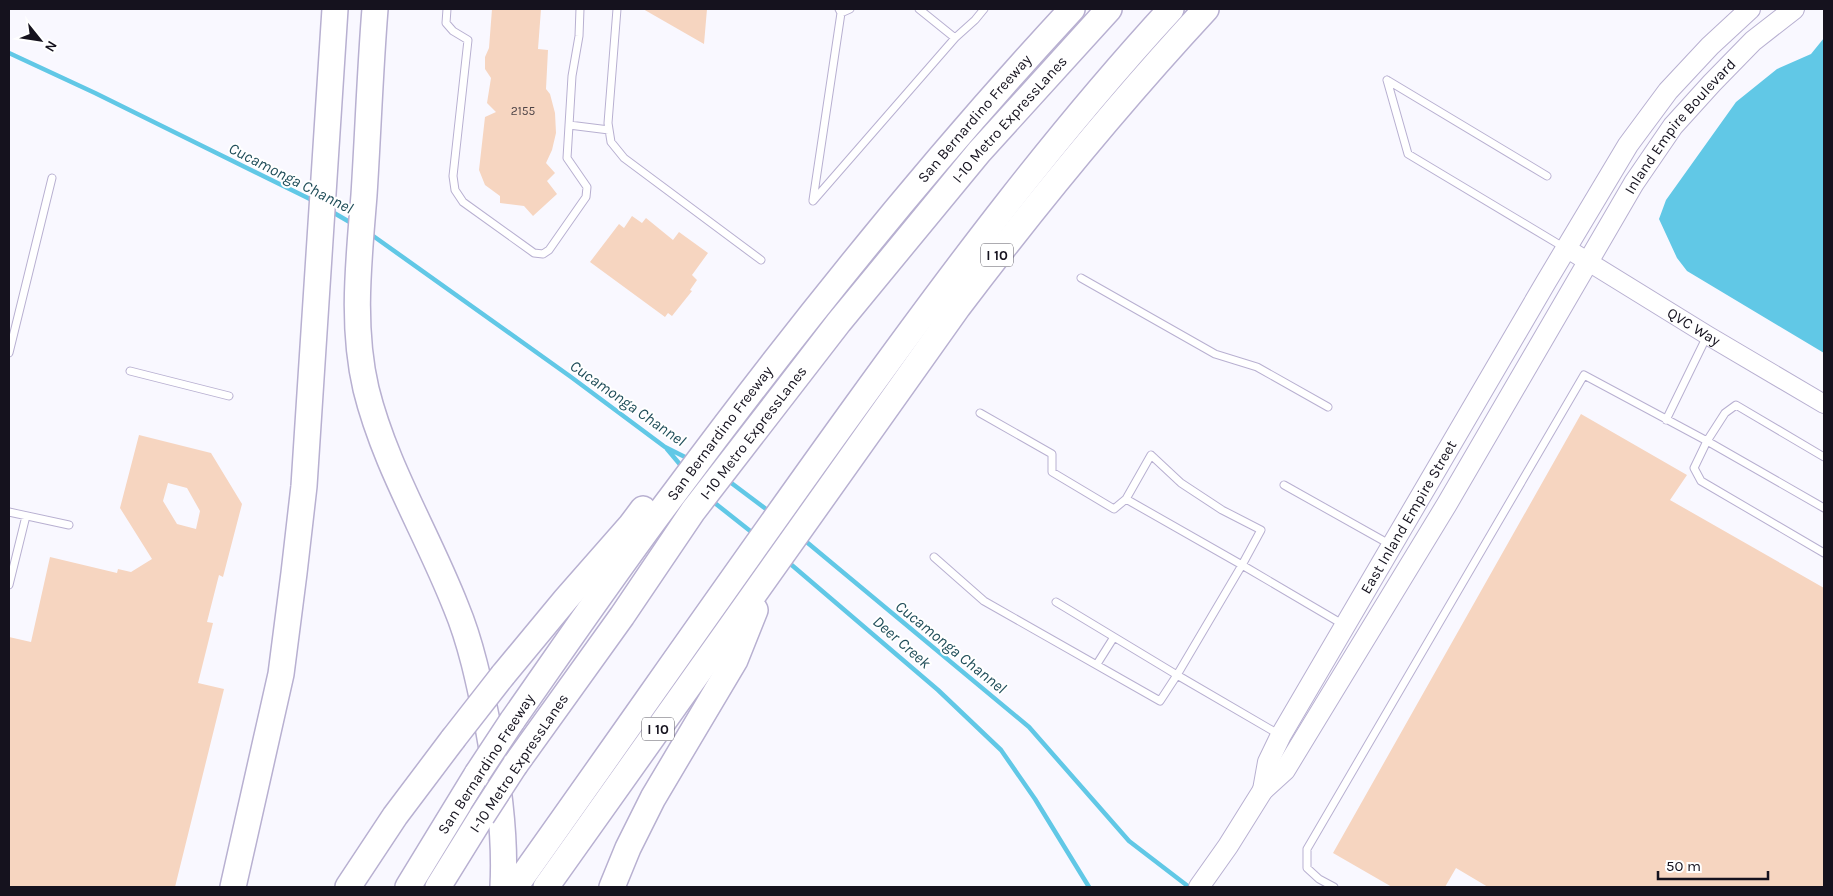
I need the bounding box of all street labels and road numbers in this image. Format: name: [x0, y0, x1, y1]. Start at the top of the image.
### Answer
street label: San Bernardino Freeway: [914, 51, 1035, 186]
street label: I-10 Metro ExpressLanes: [948, 52, 1071, 186]
street label: Inland Empire Boulevard: [1621, 55, 1739, 197]
road number: I 10: [981, 244, 1013, 266]
street label: QVC Way: [1664, 304, 1724, 350]
street label: San Bernardino Freeway: [663, 362, 777, 504]
street label: I-10 Metro ExpressLanes: [696, 362, 811, 503]
street label: East Inland Empire Street: [1357, 437, 1461, 597]
street label: San Bernardino Freeway: [434, 690, 538, 838]
street label: I-10 Metro ExpressLanes: [466, 690, 572, 836]
road number: I 10: [642, 718, 674, 741]

